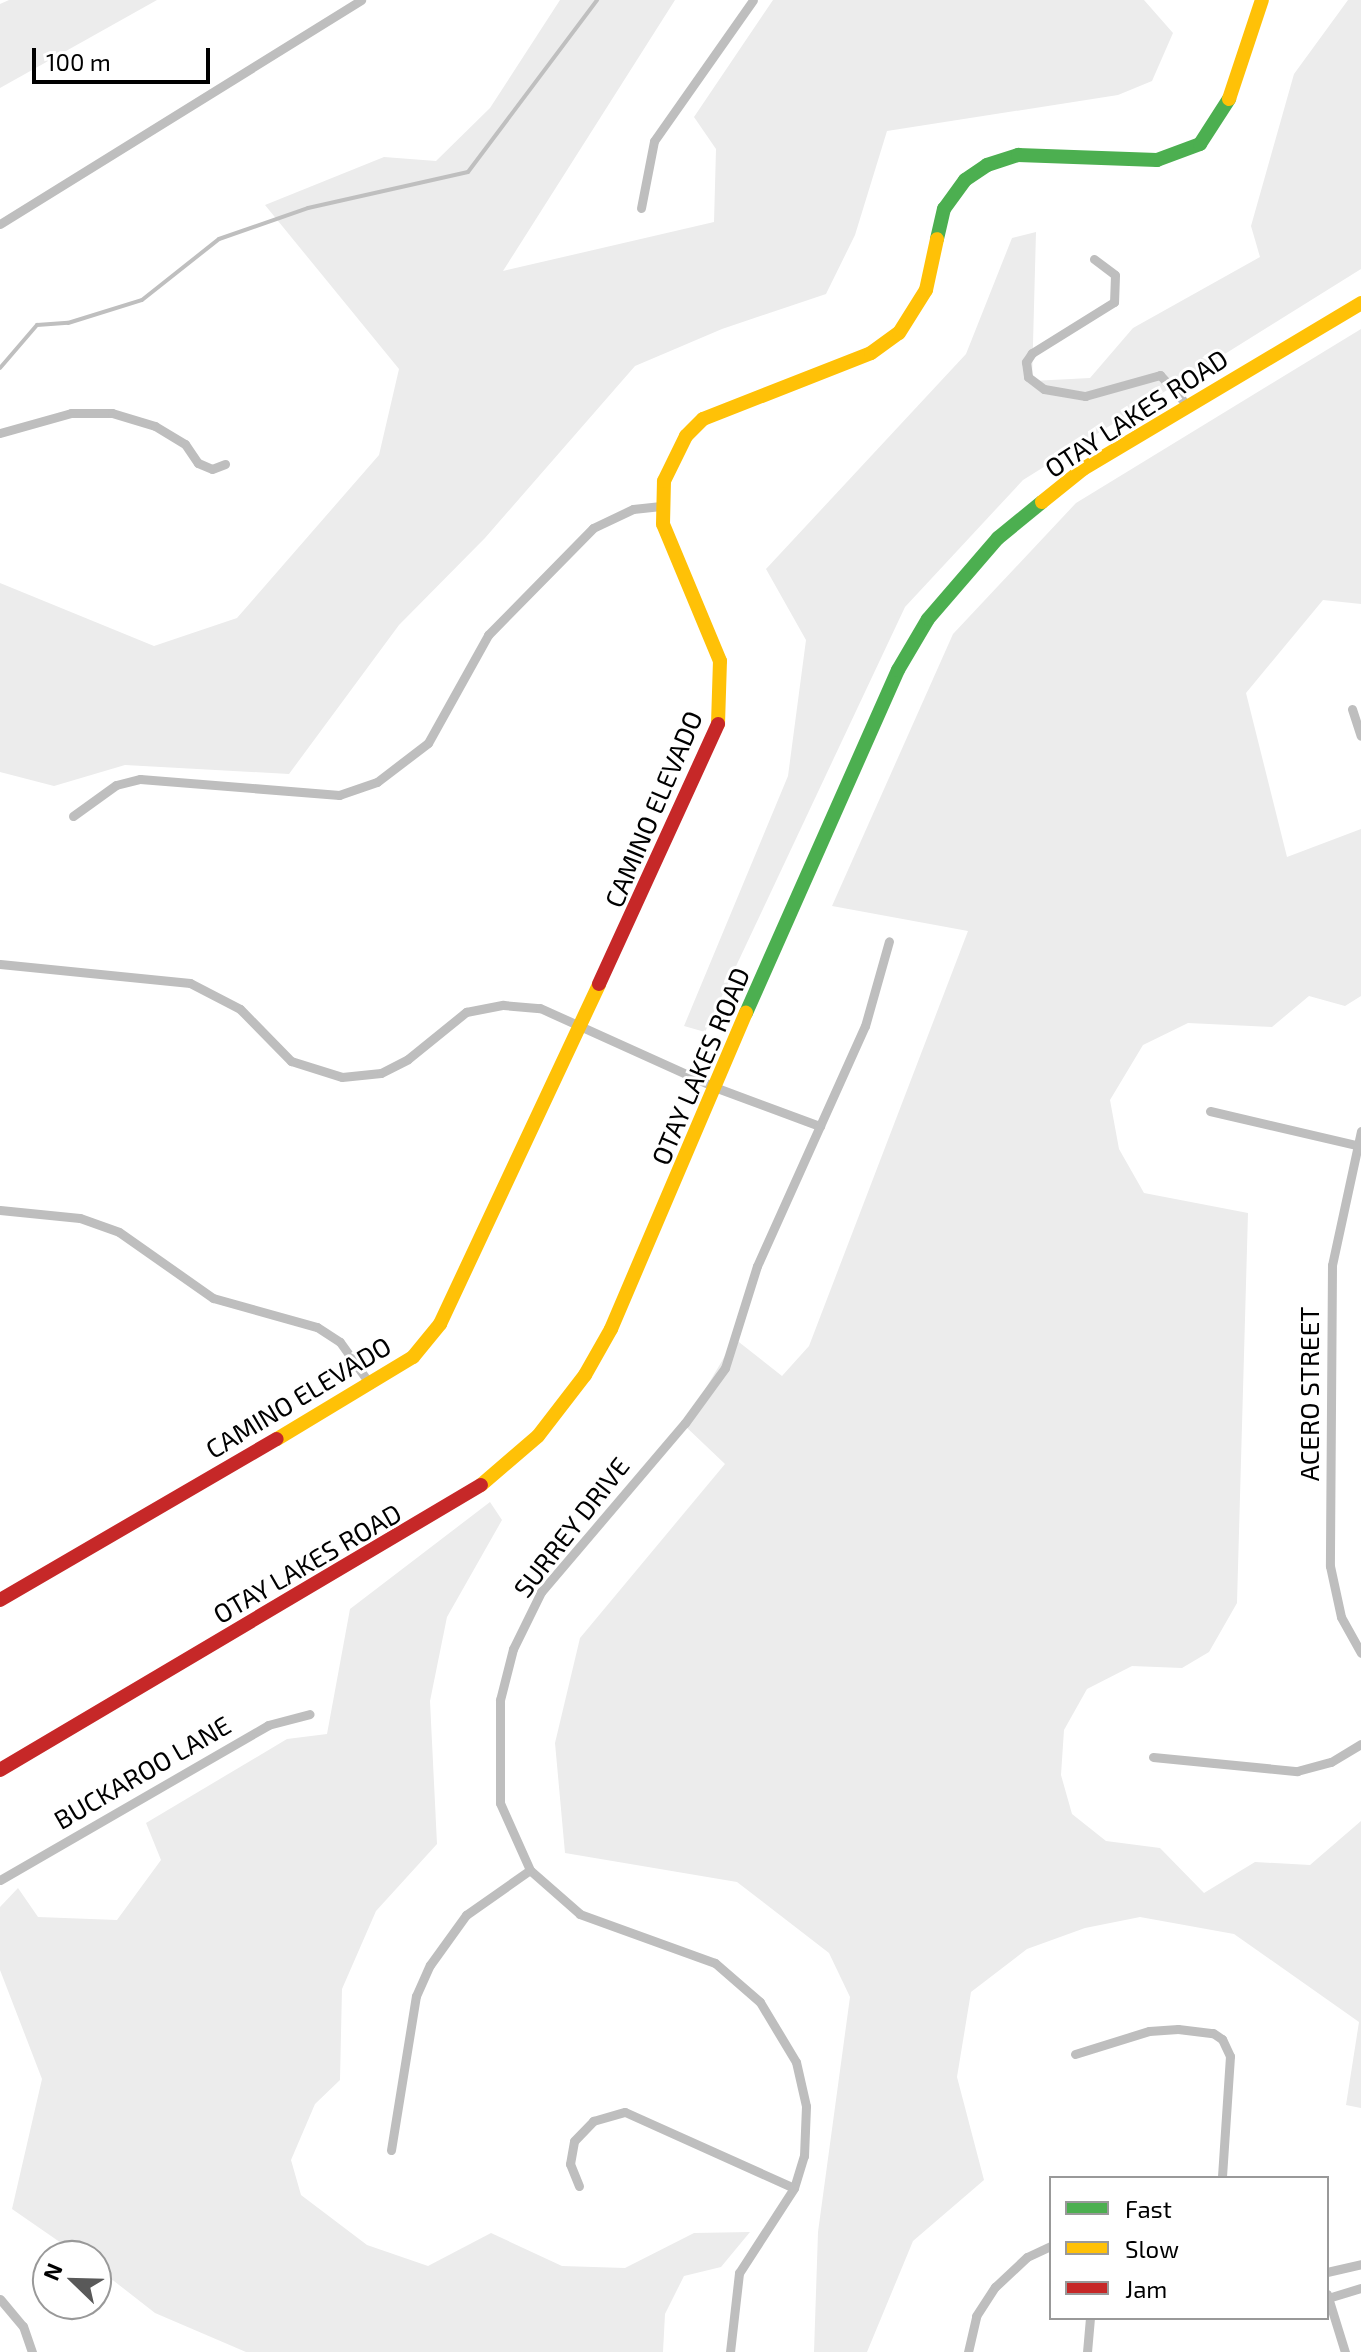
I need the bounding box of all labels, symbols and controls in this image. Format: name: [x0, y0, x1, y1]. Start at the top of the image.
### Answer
scale bar: [36, 32, 214, 82]
text: 100 m: [46, 47, 111, 76]
street label: OTAY LAKES ROAD: [1038, 342, 1234, 484]
street label: CAMINO ELEVADO: [598, 706, 708, 912]
street label: OTAY LAKES ROAD: [644, 962, 756, 1170]
street label: ACERO STREET: [1293, 1307, 1325, 1481]
street label: CAMINO ELEVADO: [200, 1329, 396, 1465]
street label: SURREY DRIVE: [506, 1451, 636, 1603]
street label: OTAY LAKES ROAD: [207, 1496, 407, 1630]
street label: BUCKAROO LANE: [48, 1709, 236, 1835]
legend: [1049, 2176, 1329, 2320]
text: Fast: [1125, 2194, 1172, 2223]
text: Slow: [1125, 2234, 1179, 2263]
north arrow: [32, 2240, 112, 2320]
text: N: [37, 2259, 67, 2284]
text: Jam: [1125, 2274, 1167, 2303]

